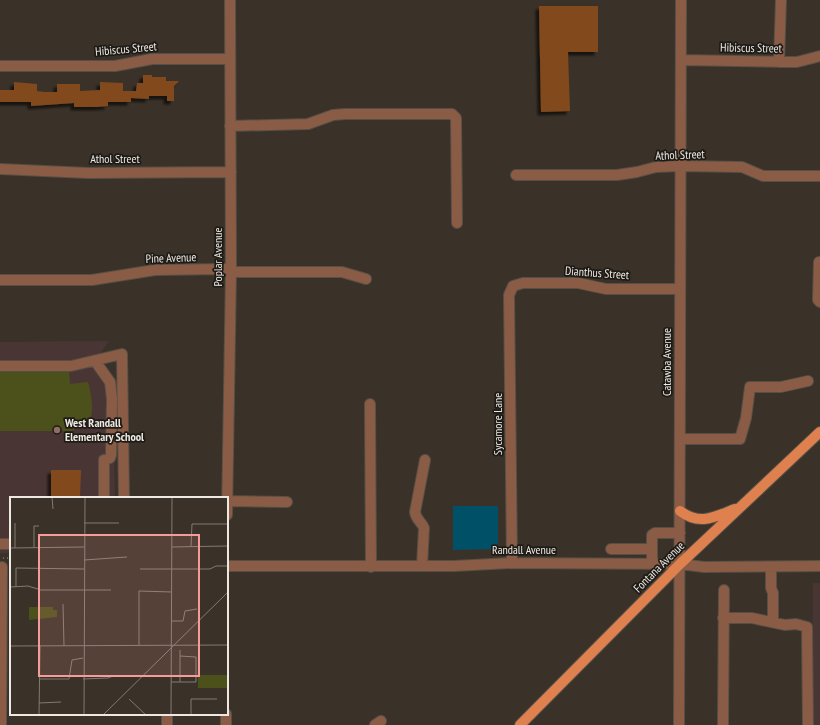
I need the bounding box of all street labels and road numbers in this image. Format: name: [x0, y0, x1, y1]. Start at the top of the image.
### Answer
street label: Hibiscus Street: [95, 38, 158, 59]
street label: Hibiscus Street: [720, 39, 783, 56]
street label: Athol Street: [655, 146, 706, 163]
street label: Athol Street: [90, 151, 140, 166]
street label: Poplar Avenue: [210, 227, 225, 286]
street label: Pine Avenue: [145, 249, 197, 266]
street label: Dianthus Street: [564, 263, 630, 282]
street label: Catawba Avenue: [659, 328, 674, 396]
street label: Sycamore Lane: [490, 393, 505, 455]
street label: Fontana Avenue: [630, 538, 687, 595]
street label: Randall Avenue: [492, 542, 556, 557]

